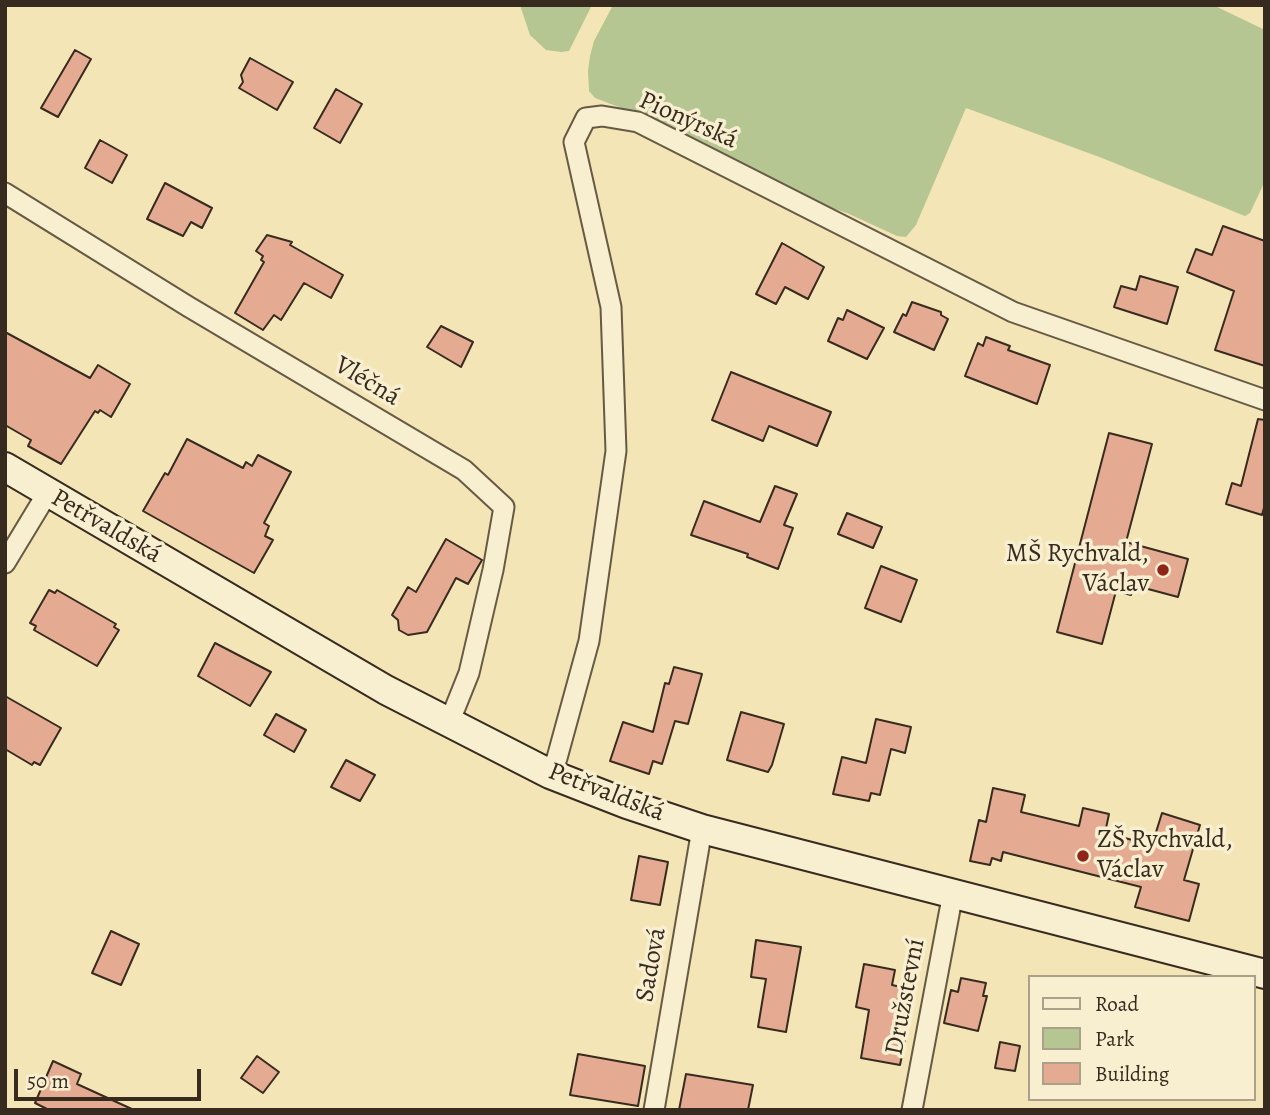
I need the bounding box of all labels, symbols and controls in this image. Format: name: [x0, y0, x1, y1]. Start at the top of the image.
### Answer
street label: Pionýrská: [634, 85, 742, 157]
street label: Vléčná: [329, 350, 405, 414]
street label: Petřvaldská: [45, 483, 167, 571]
place label: MŠ Rychvald, Václav: [1006, 539, 1149, 600]
marker: MŠ Rychvald, Václav: [1155, 562, 1171, 578]
street label: Petřvaldská: [543, 757, 669, 829]
place label: ZŠ Rychvald, Václav: [1097, 825, 1233, 886]
marker: ZŠ Rychvald, Václav: [1075, 848, 1091, 864]
street label: Sadová: [630, 925, 674, 1005]
street label: Družstevní: [879, 936, 933, 1058]
legend: [1028, 975, 1256, 1101]
text: Road: [1095, 990, 1139, 1018]
text: Park: [1095, 1025, 1134, 1053]
scale bar: [18, 1056, 205, 1100]
text: Building: [1095, 1060, 1169, 1088]
text: 50 m: [27, 1067, 69, 1095]

